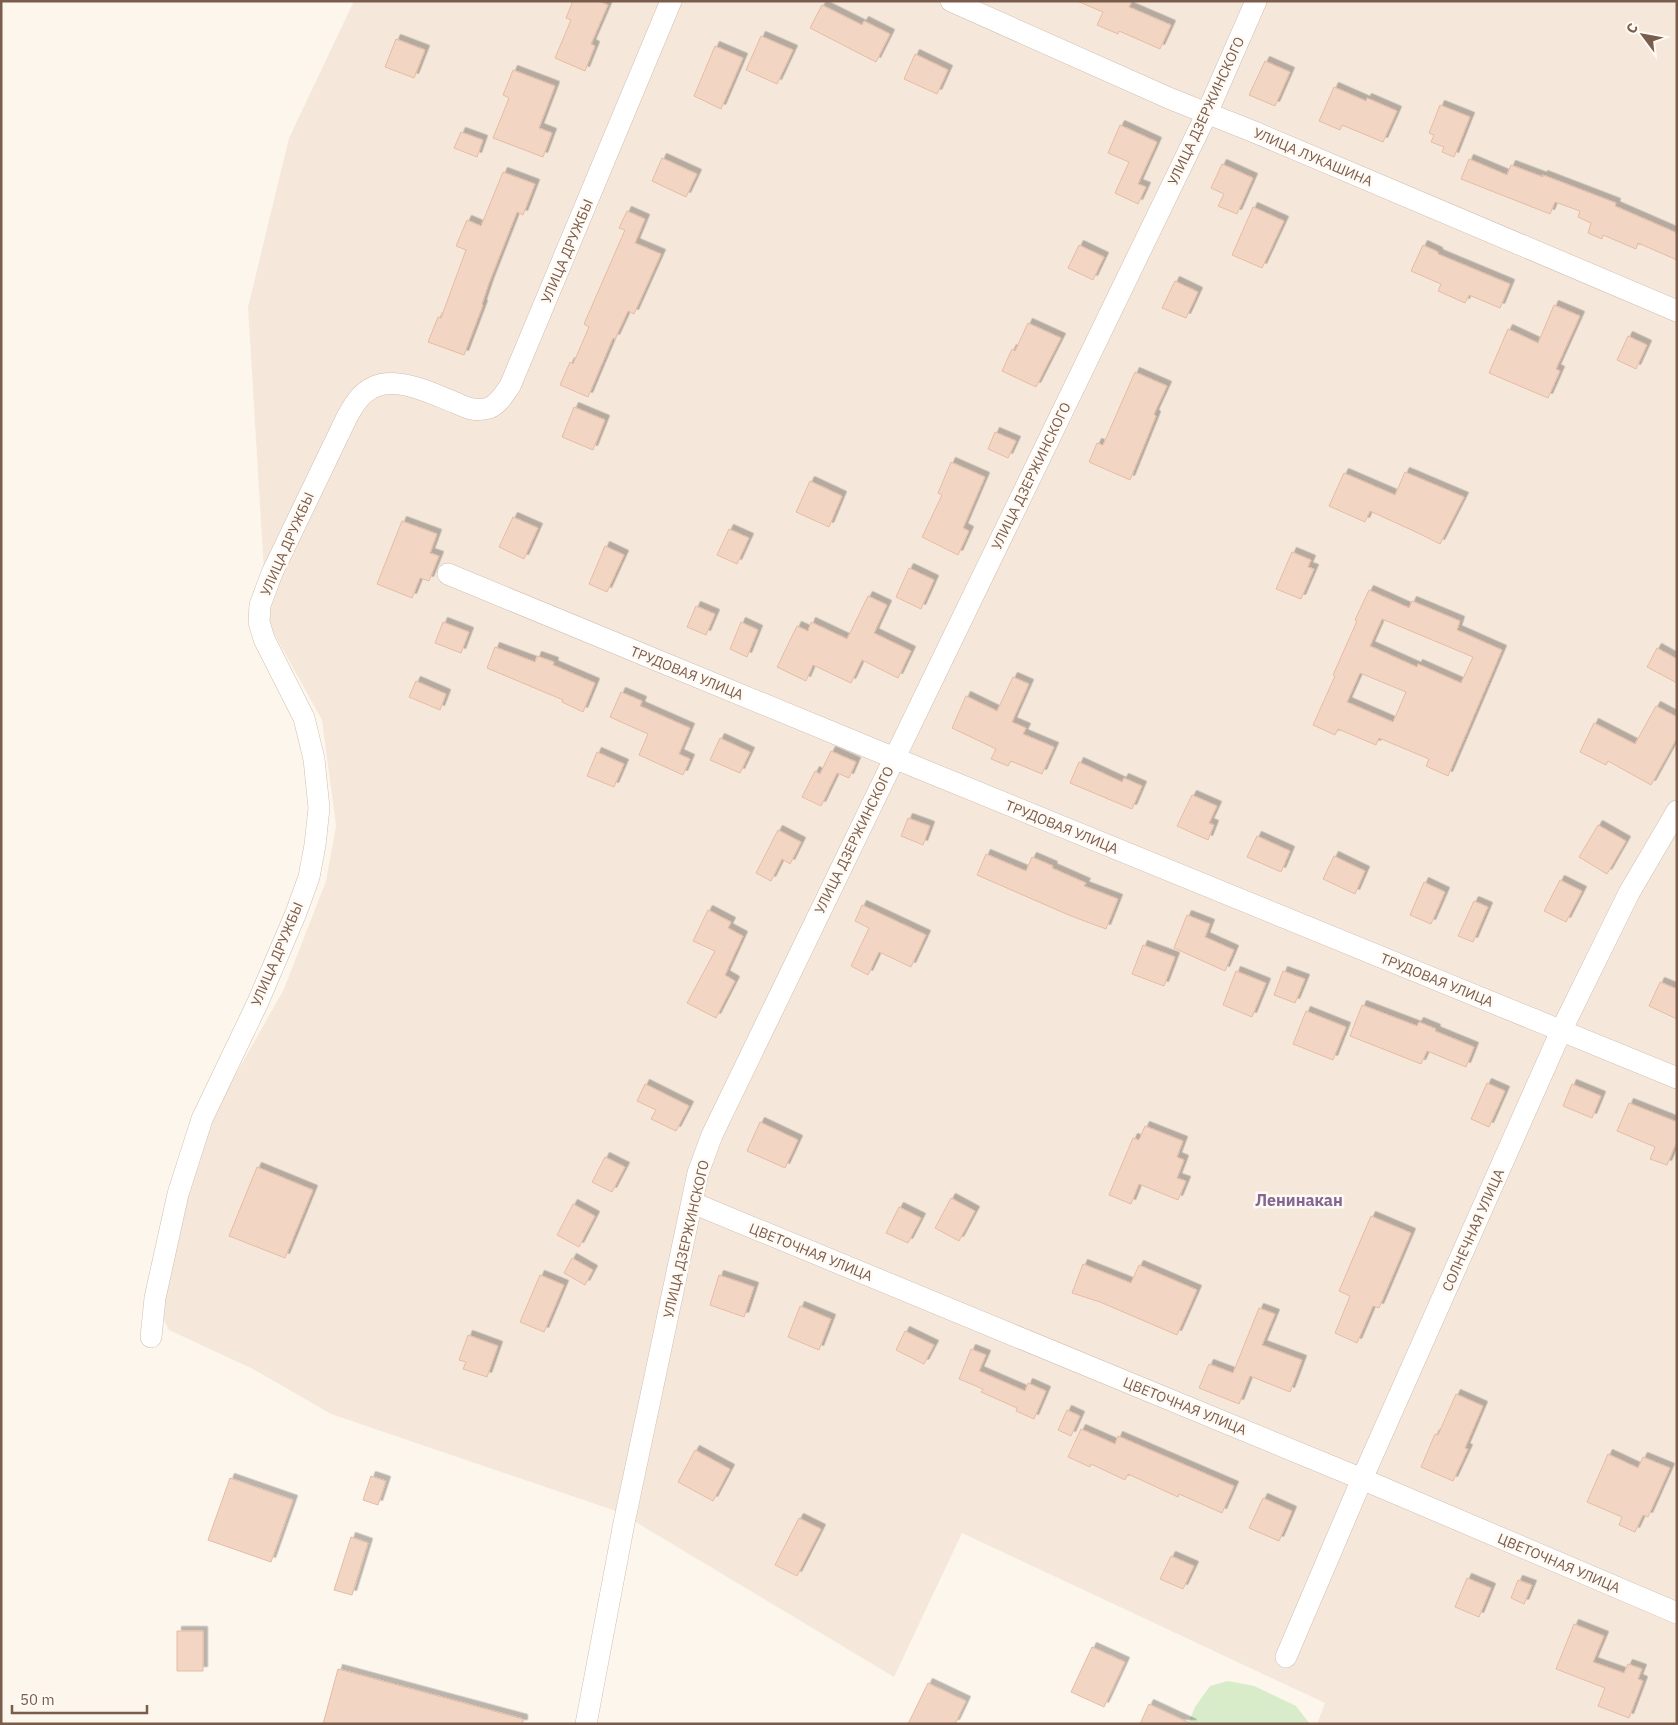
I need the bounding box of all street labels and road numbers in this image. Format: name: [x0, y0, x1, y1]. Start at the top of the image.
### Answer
street label: УЛИЦА ДЗЕРЖИНСКОГО: [1164, 34, 1248, 188]
street label: УЛИЦА ЛУКАШИНА: [1251, 124, 1375, 190]
street label: УЛИЦА ДРУЖБЫ: [537, 196, 597, 306]
street label: УЛИЦА ДЗЕРЖИНСКОГО: [987, 399, 1075, 553]
street label: УЛИЦА ДРУЖБЫ: [256, 489, 318, 599]
street label: ТРУДОВАЯ УЛИЦА: [628, 642, 746, 704]
street label: УЛИЦА ДЗЕРЖИНСКОГО: [810, 763, 898, 917]
street label: ТРУДОВАЯ УЛИЦА: [1003, 796, 1121, 858]
street label: УЛИЦА ДРУЖБЫ: [247, 899, 307, 1009]
street label: ТРУДОВАЯ УЛИЦА: [1378, 949, 1496, 1011]
street label: УЛИЦА ДЗЕРЖИНСКОГО: [659, 1158, 713, 1320]
street label: СОЛНЕЧНАЯ УЛИЦА: [1438, 1166, 1508, 1294]
street label: ЦВЕТОЧНАЯ УЛИЦА: [747, 1219, 875, 1285]
street label: ЦВЕТОЧНАЯ УЛИЦА: [1121, 1373, 1249, 1439]
street label: ЦВЕТОЧНАЯ УЛИЦА: [1495, 1529, 1623, 1597]

